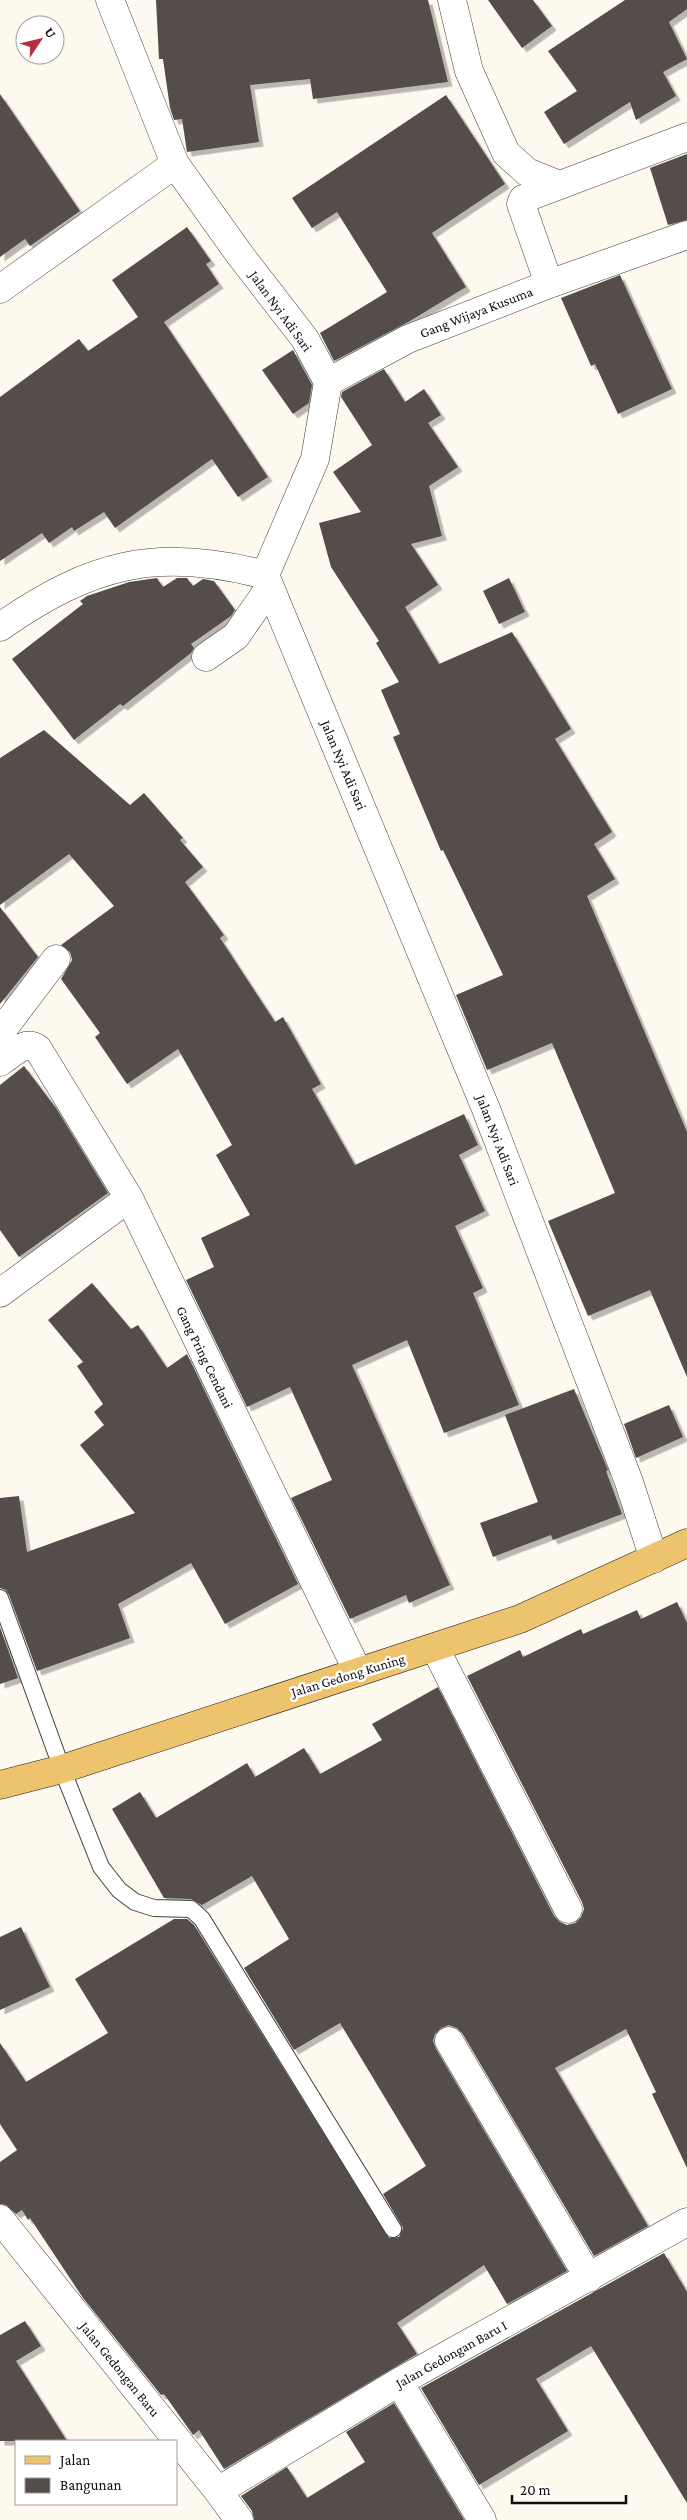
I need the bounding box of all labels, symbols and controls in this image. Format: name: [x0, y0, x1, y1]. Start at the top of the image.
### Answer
north arrow: [15, 15, 65, 65]
text: U: [41, 24, 60, 41]
street label: Jalan Nyi Adi Sari: [245, 266, 316, 355]
street label: Gang Wijaya Kusuma: [417, 283, 536, 342]
street label: Jalan Nyi Adi Sari: [317, 716, 370, 813]
street label: Jalan Nyi Adi Sari: [473, 1090, 523, 1188]
street label: Gang Pring Cendani: [173, 1303, 237, 1411]
street label: Jalan Gedong Kuning: [287, 1650, 407, 1700]
street label: Jalan Gedongan Baru: [76, 2317, 164, 2420]
street label: Jalan Gedongan Baru I: [391, 2317, 509, 2392]
legend: [15, 2440, 178, 2505]
text: Jalan: [58, 2452, 90, 2469]
scale bar: [512, 2472, 626, 2504]
text: Bangunan: [60, 2477, 121, 2494]
text: 20 m: [520, 2482, 551, 2498]

